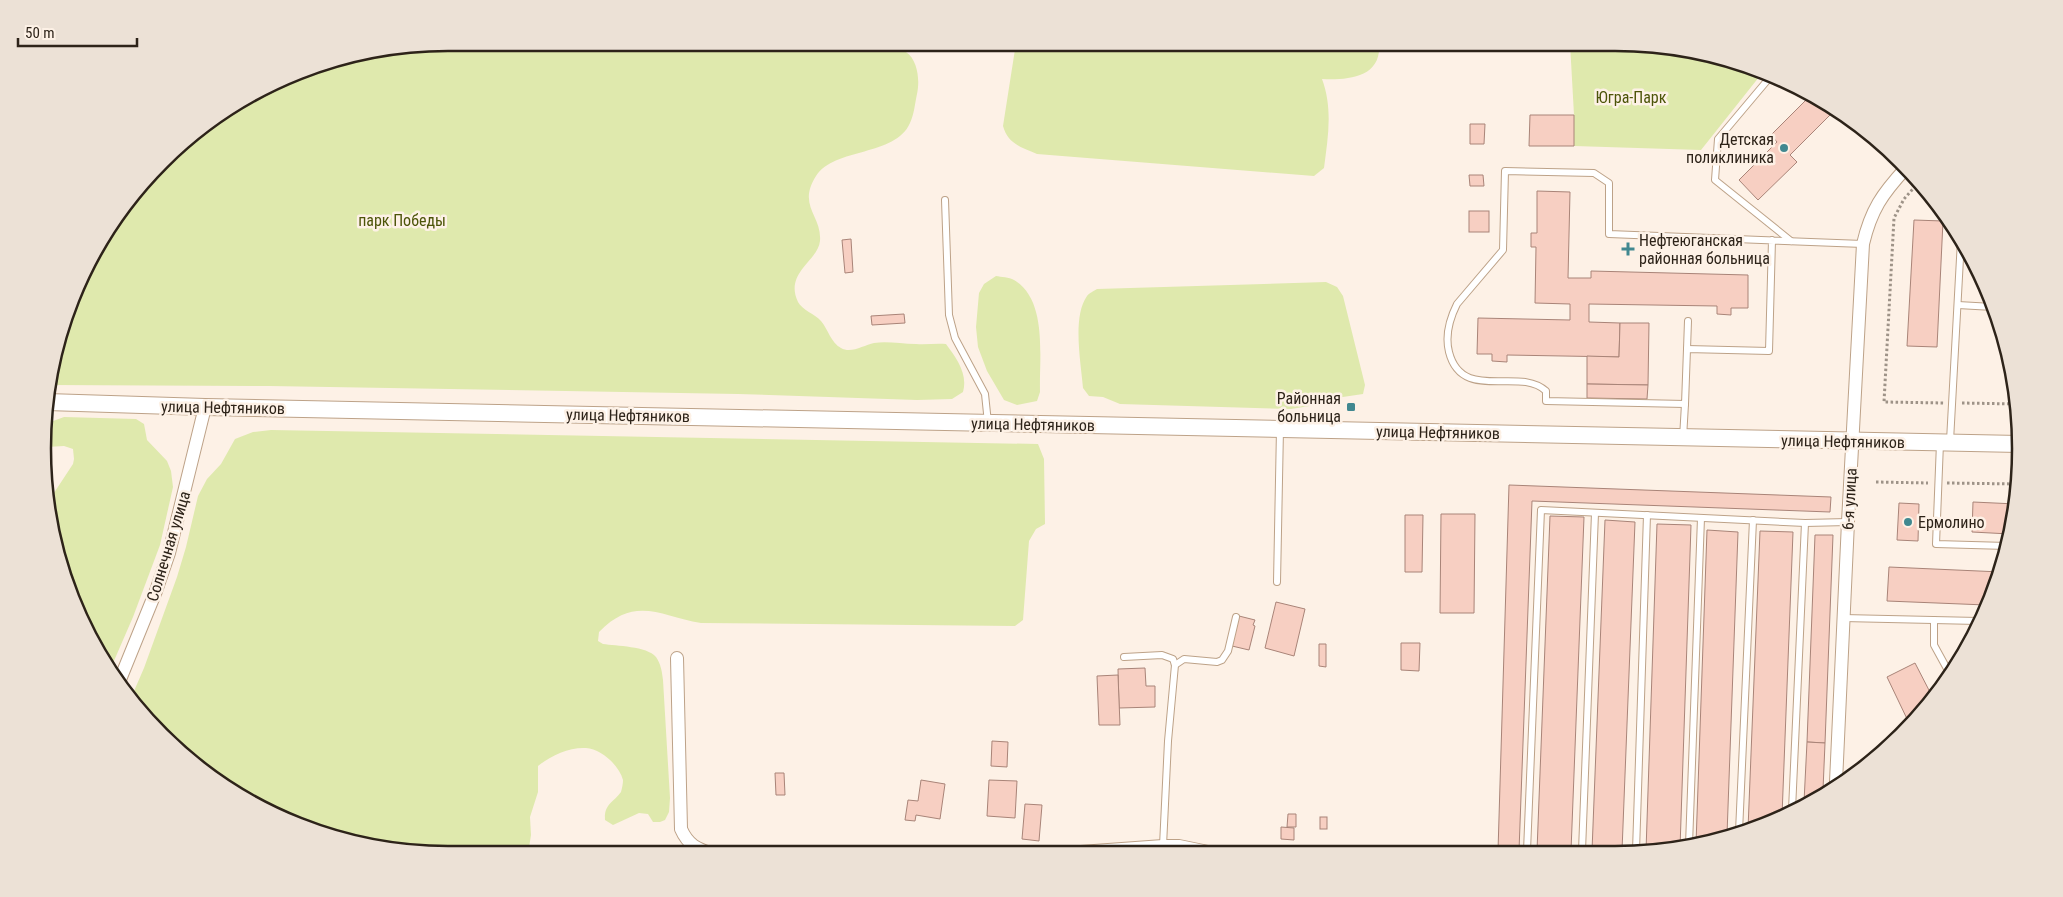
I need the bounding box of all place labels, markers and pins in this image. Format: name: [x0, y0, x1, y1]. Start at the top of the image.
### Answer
place label: Детская поликлиника: [1686, 130, 1774, 167]
marker: Детская поликлиника: [1778, 142, 1790, 154]
place label: Нефтеюганская районная больница: [1639, 231, 1770, 268]
marker: Нефтеюганская районная больница: [1621, 242, 1635, 256]
place label: Районная больница: [1277, 389, 1341, 426]
marker: Районная больница: [1345, 401, 1357, 413]
place label: Ермолино: [1918, 513, 1985, 532]
marker: Ермолино: [1902, 516, 1914, 528]

